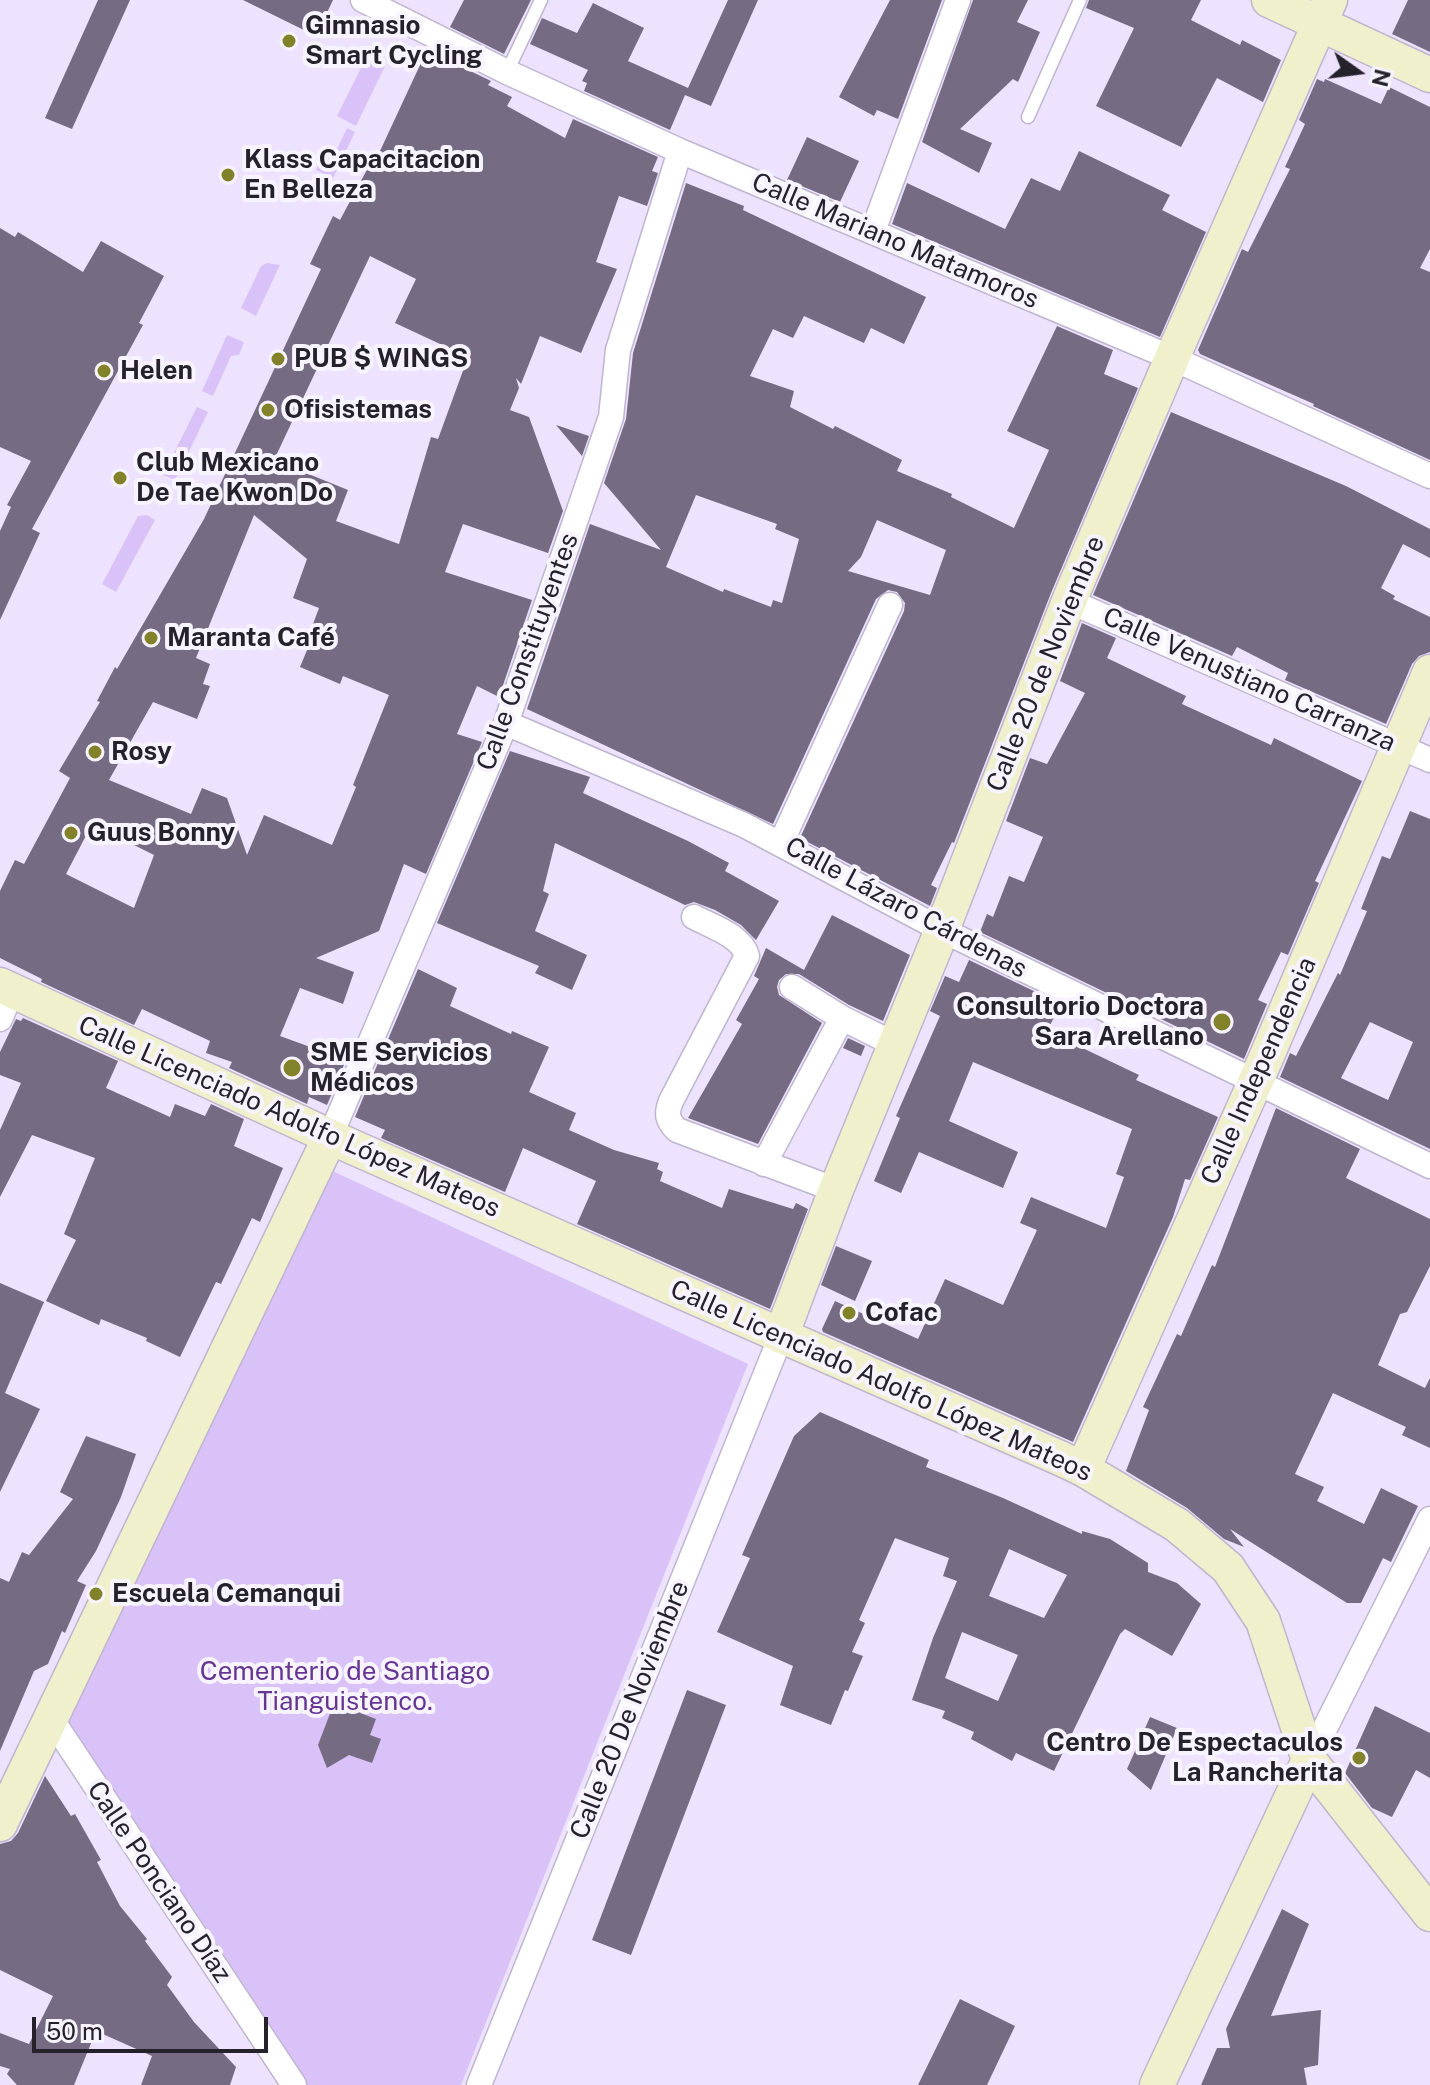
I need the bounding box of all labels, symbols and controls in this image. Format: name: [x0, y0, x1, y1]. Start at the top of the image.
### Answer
place label: Gimnasio Smart Cycling: [305, 10, 482, 72]
marker: Gimnasio Smart Cycling: [280, 32, 298, 50]
north arrow: [1318, 32, 1398, 112]
text: N: [1367, 66, 1396, 89]
place label: Klass Capacitacion En Belleza: [244, 144, 480, 206]
marker: Klass Capacitacion En Belleza: [219, 166, 237, 184]
street label: Calle Mariano Matamoros: [747, 166, 1043, 316]
place label: PUB $ WINGS: [294, 343, 468, 375]
marker: PUB $ WINGS: [269, 350, 287, 368]
place label: Helen: [120, 355, 193, 387]
marker: Helen: [95, 362, 113, 380]
place label: Ofisistemas: [284, 394, 432, 426]
marker: Ofisistemas: [259, 401, 277, 419]
place label: Club Mexicano De Tae Kwon Do: [136, 447, 333, 508]
marker: Club Mexicano De Tae Kwon Do: [111, 469, 129, 487]
street label: Calle Constituyentes: [471, 529, 585, 775]
street label: Calle 20 de Noviembre: [980, 532, 1112, 796]
street label: Calle Venustiano Carranza: [1098, 601, 1400, 759]
place label: Maranta Café: [167, 622, 335, 654]
marker: Maranta Café: [142, 629, 160, 647]
place label: Rosy: [111, 736, 172, 768]
marker: Rosy: [86, 743, 104, 761]
place label: Guus Bonny: [87, 817, 235, 849]
marker: Guus Bonny: [62, 824, 80, 842]
street label: Calle Lázaro Cárdenas: [780, 831, 1032, 985]
street label: Calle Independencia: [1195, 952, 1323, 1190]
place label: Consultorio Doctora Sara Arellano: [956, 991, 1204, 1052]
street label: Calle Licenciado Adolfo López Mateos: [73, 1010, 505, 1224]
marker: Consultorio Doctora Sara Arellano: [1211, 1011, 1233, 1033]
place label: SME Servicios Médicos: [310, 1037, 488, 1098]
marker: SME Servicios Médicos: [281, 1057, 303, 1079]
street label: Calle Licenciado Adolfo López Mateos: [665, 1274, 1097, 1488]
place label: Cofac: [865, 1297, 938, 1329]
marker: Cofac: [840, 1304, 858, 1322]
street label: Calle 20 De Noviembre: [564, 1576, 696, 1844]
place label: Escuela Cemanqui: [112, 1578, 341, 1610]
marker: Escuela Cemanqui: [87, 1585, 105, 1603]
park label: Cementerio de Santiago Tianguistenco.: [200, 1656, 490, 1718]
place label: Centro De Espectaculos La Rancherita: [1046, 1727, 1343, 1788]
marker: Centro De Espectaculos La Rancherita: [1350, 1749, 1368, 1767]
street label: Calle Ponciano Díaz: [80, 1776, 238, 1988]
scale bar: [36, 2001, 272, 2051]
text: 50 m: [46, 2017, 103, 2045]

